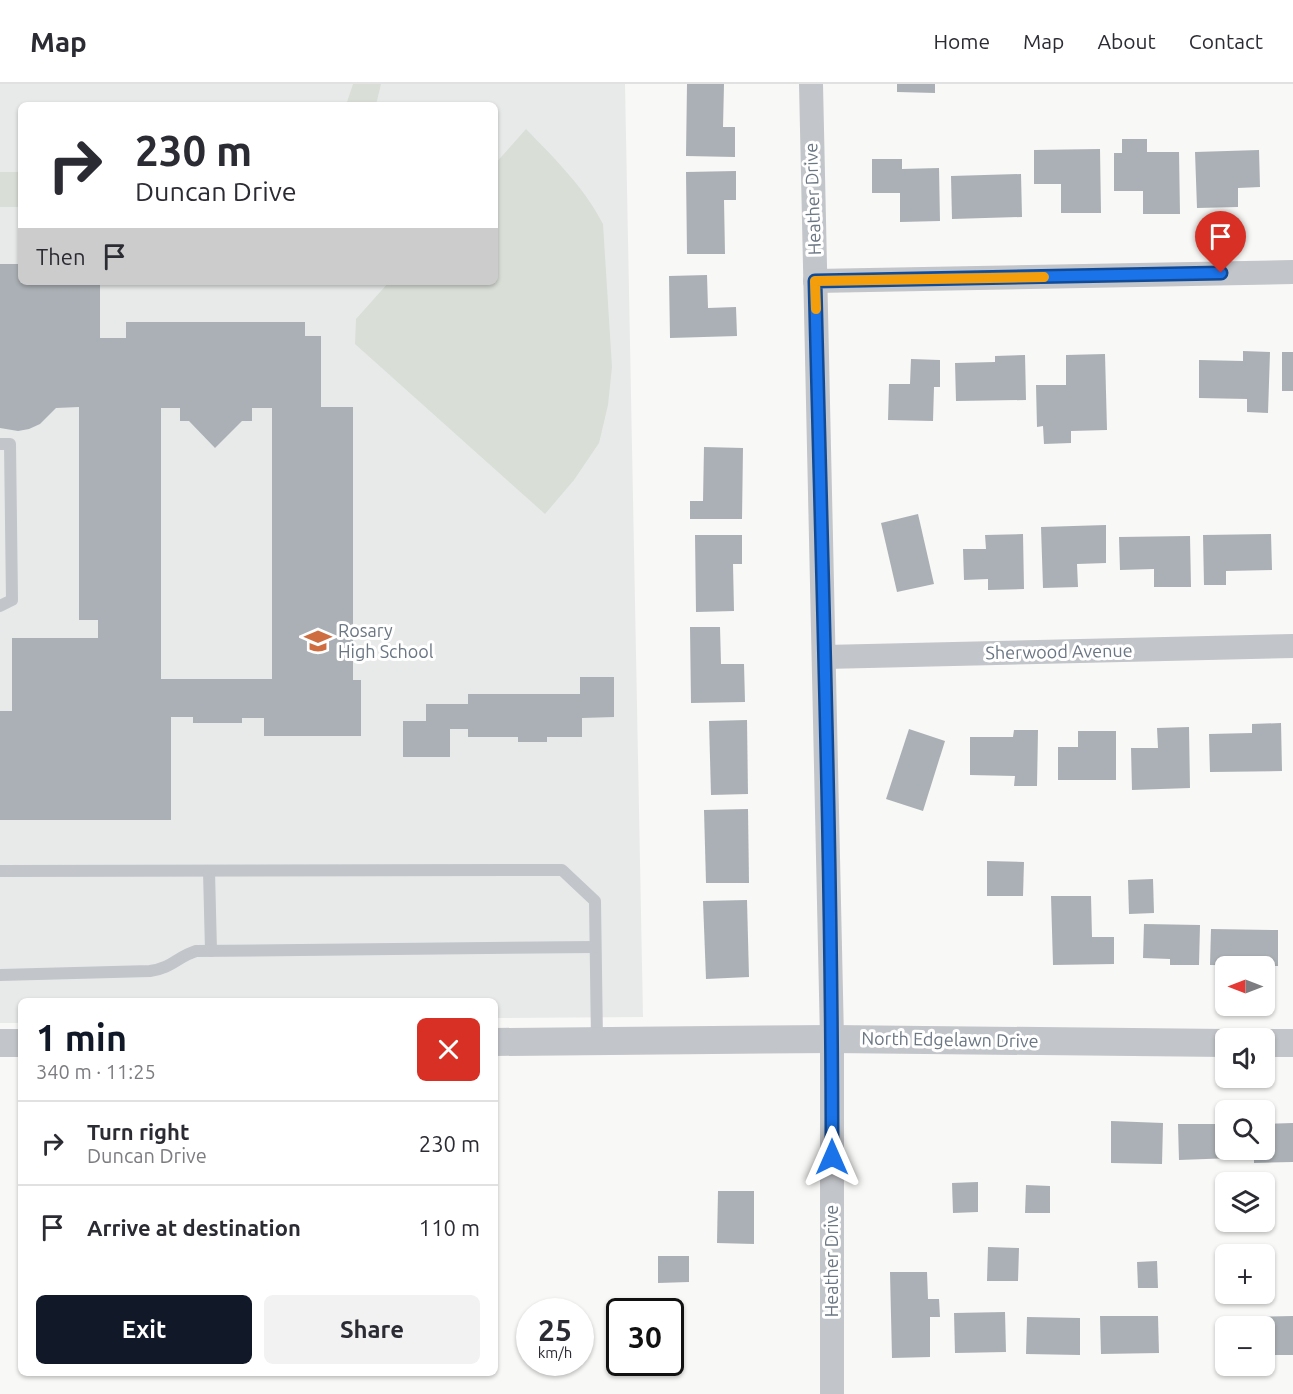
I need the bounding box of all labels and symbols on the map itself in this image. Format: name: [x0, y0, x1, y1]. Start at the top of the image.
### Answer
street label: Heather Drive: [800, 142, 824, 256]
pin: [1195, 211, 1246, 273]
place label: Rosary High School: [338, 620, 434, 661]
school or university icon: Rosary High School: [303, 626, 333, 656]
street label: Sherwood Avenue: [985, 640, 1133, 662]
north arrow: [1215, 956, 1275, 1016]
street label: North Edgelawn Drive: [861, 1027, 1039, 1051]
position arrow: [800, 1125, 864, 1189]
street label: Heather Drive: [821, 1205, 841, 1317]
speed limit sign: 30: [606, 1298, 684, 1376]

